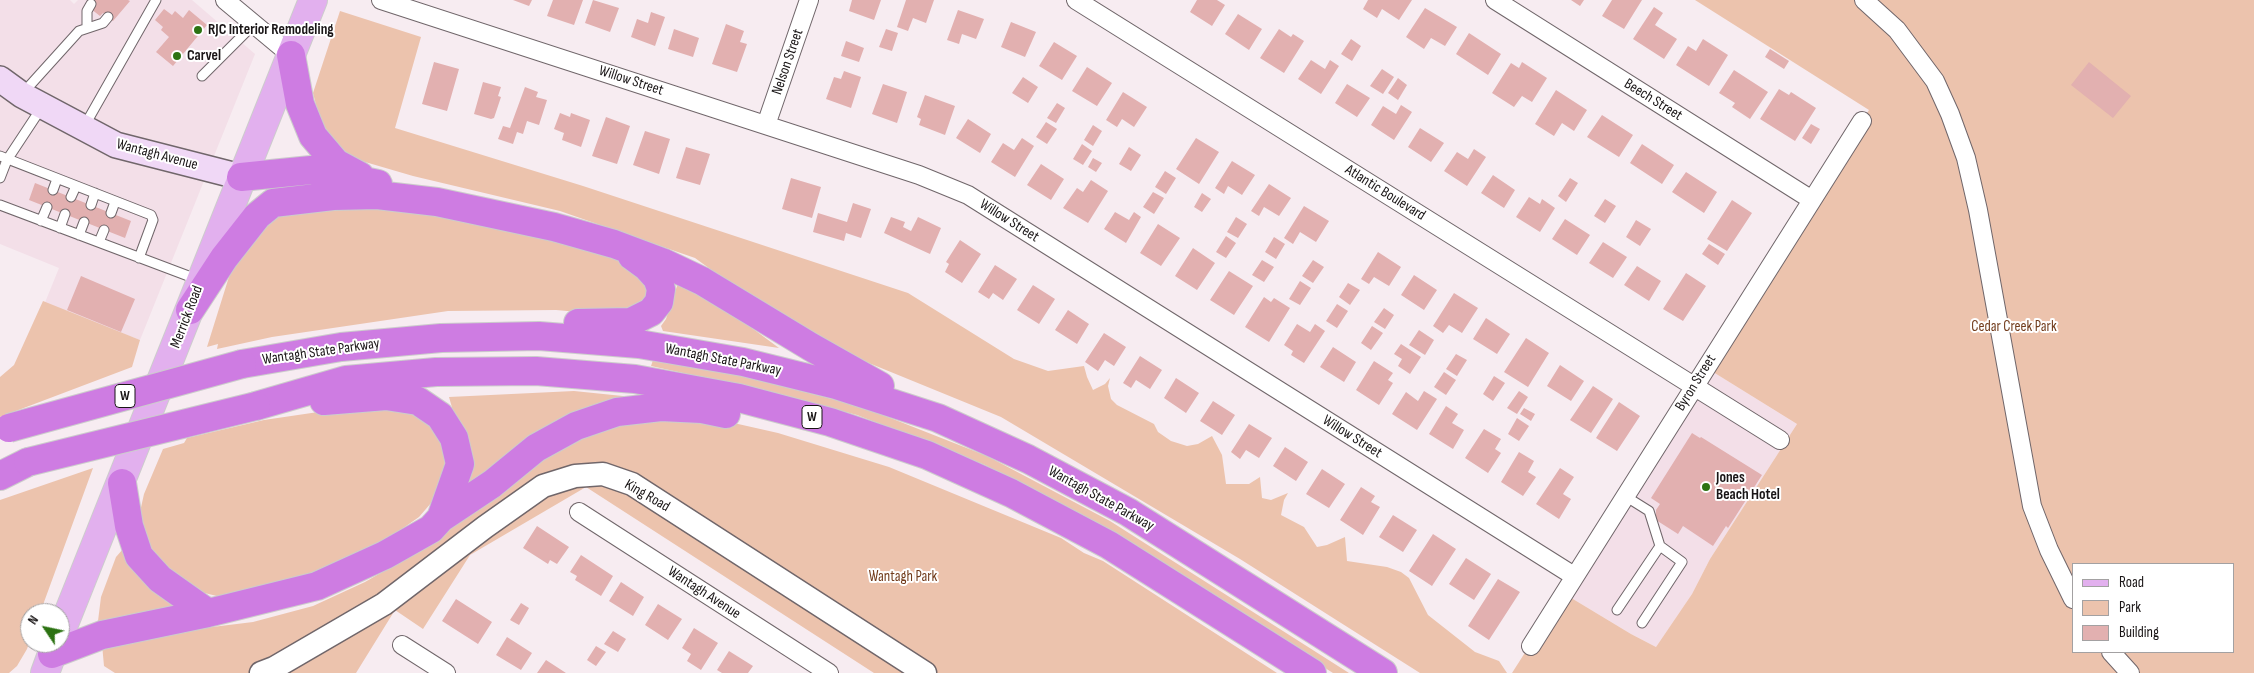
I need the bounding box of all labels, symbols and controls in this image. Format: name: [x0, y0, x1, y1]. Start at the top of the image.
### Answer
place label: RJC Interior Remodeling: [208, 21, 334, 39]
marker: RJC Interior Remodeling: [192, 24, 204, 36]
street label: Nelson Street: [768, 27, 808, 97]
place label: Carvel: [187, 47, 221, 65]
marker: Carvel: [171, 50, 183, 62]
street label: Willow Street: [596, 62, 666, 100]
street label: Beech Street: [1621, 75, 1685, 125]
street label: Wantagh Avenue: [114, 136, 200, 174]
street label: Atlantic Boulevard: [1341, 161, 1429, 225]
street label: Willow Street: [976, 196, 1042, 246]
street label: Merrick Road: [167, 283, 207, 351]
park label: Cedar Creek Park: [1971, 318, 2057, 336]
street label: Wantagh State Parkway: [261, 335, 381, 369]
street label: Wantagh State Parkway: [663, 340, 783, 380]
street label: Byron Street: [1672, 351, 1720, 415]
road number: W: [115, 384, 135, 408]
road number: W: [802, 406, 822, 428]
street label: Willow Street: [1319, 412, 1385, 462]
street label: Wantagh State Parkway: [1045, 463, 1157, 535]
place label: Jones Beach Hotel: [1716, 469, 1780, 504]
street label: King Road: [621, 476, 673, 516]
marker: Jones Beach Hotel: [1700, 481, 1712, 493]
street label: Wantagh Avenue: [664, 563, 744, 623]
legend: [2072, 563, 2234, 653]
park label: Wantagh Park: [869, 568, 937, 586]
text: Road: [2119, 573, 2144, 592]
text: Park: [2119, 598, 2141, 617]
north arrow: [20, 603, 70, 653]
text: N: [24, 612, 42, 628]
text: Building: [2119, 623, 2159, 642]

